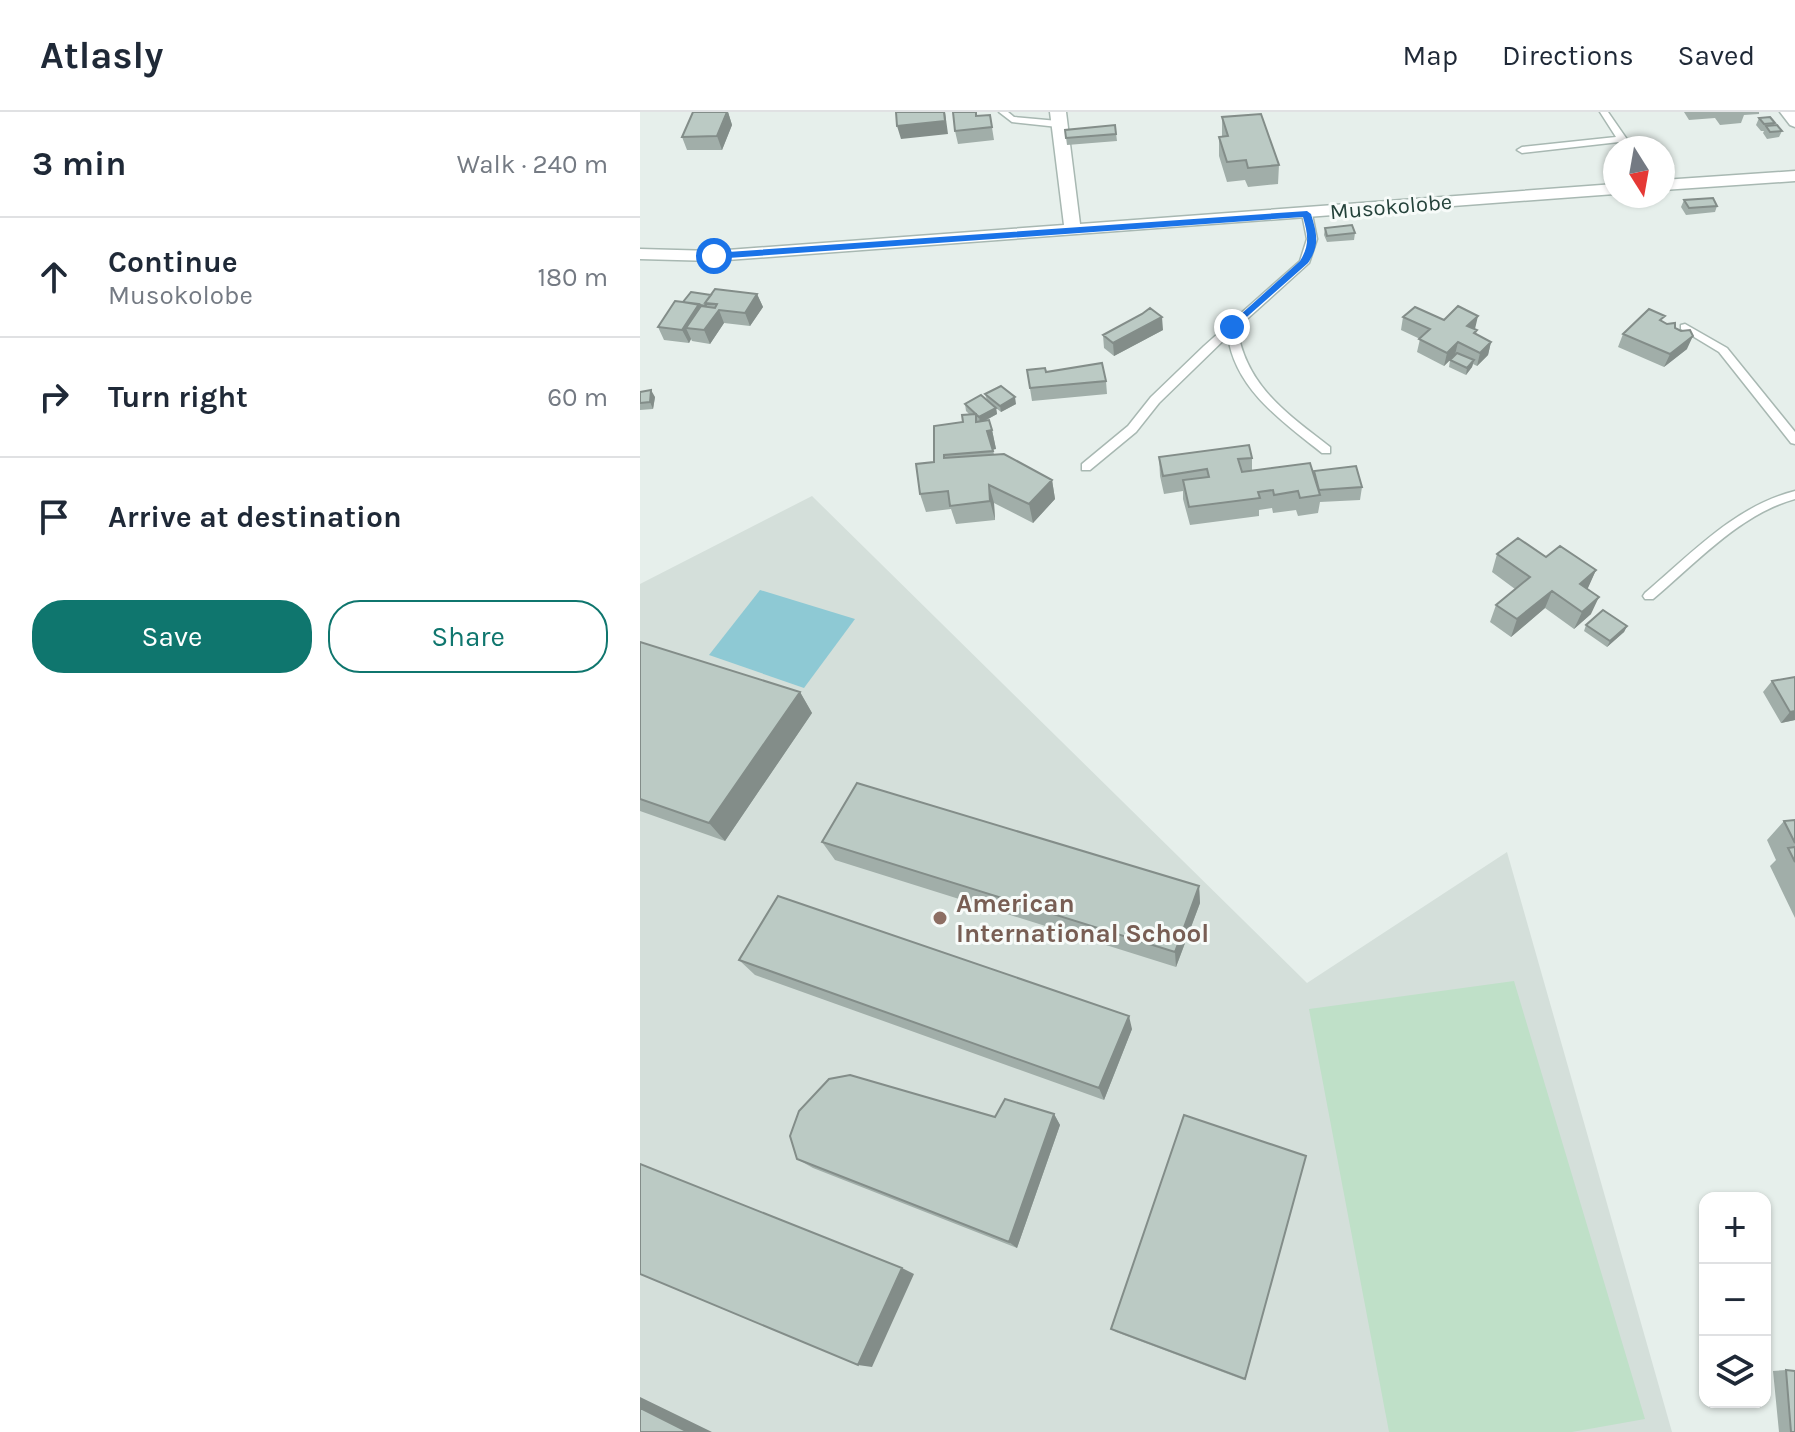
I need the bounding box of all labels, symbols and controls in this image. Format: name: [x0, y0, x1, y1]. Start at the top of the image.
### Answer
text: Atlasly: [40, 33, 163, 78]
text: Map: [1403, 39, 1458, 72]
text: Directions: [1502, 39, 1634, 72]
text: Saved: [1678, 39, 1755, 72]
north arrow: [1603, 136, 1675, 208]
text: 3 min: [32, 144, 126, 184]
text: Walk · 240 m: [457, 149, 608, 180]
street label: Musokolobe: [1329, 189, 1453, 225]
route start: [696, 238, 732, 274]
text: Continue: [108, 244, 238, 280]
icon: ahead: [32, 255, 76, 299]
text: 180 m: [538, 262, 608, 293]
text: Musokolobe: [108, 280, 253, 311]
route end: [1214, 309, 1250, 345]
icon: right: [32, 375, 76, 419]
text: Turn right: [108, 379, 248, 415]
text: 60 m: [547, 382, 608, 413]
icon: arrive: [32, 495, 76, 539]
text: Arrive at destination: [108, 499, 402, 535]
button: Save: [32, 600, 312, 673]
button: Share: [328, 600, 608, 673]
place label: American International School: [956, 888, 1209, 949]
marker: American International School: [931, 909, 949, 927]
map controls: [1699, 1192, 1771, 1408]
button: +: [1699, 1192, 1771, 1264]
button: −: [1699, 1264, 1771, 1336]
button: layers: [1699, 1336, 1771, 1408]

